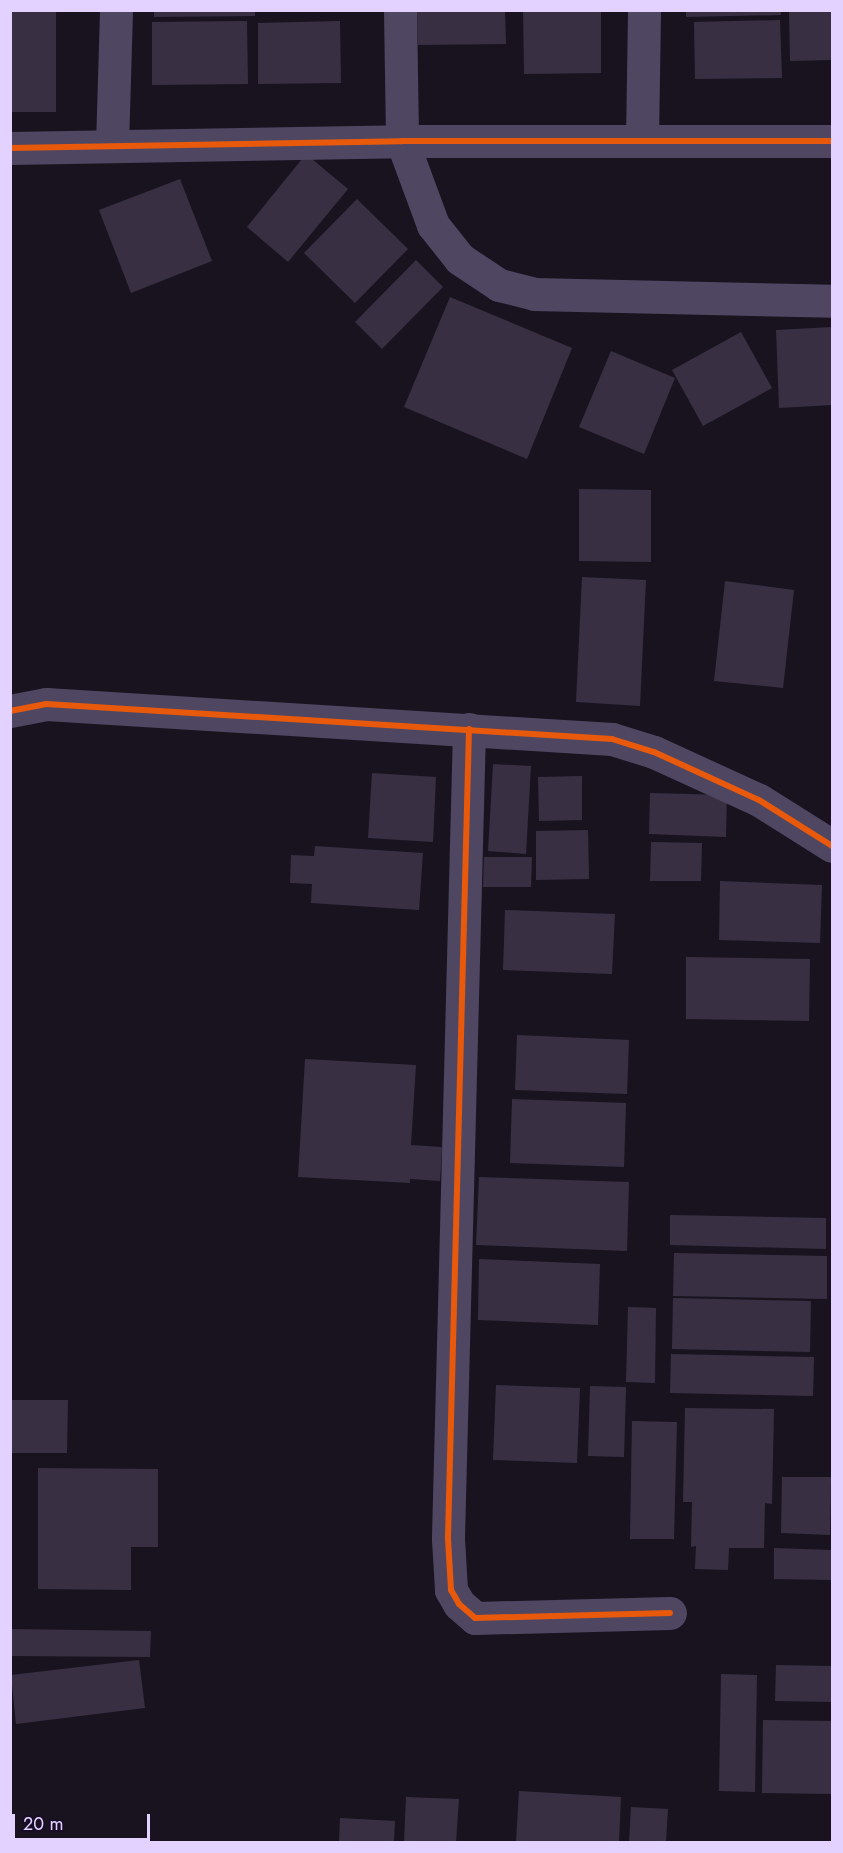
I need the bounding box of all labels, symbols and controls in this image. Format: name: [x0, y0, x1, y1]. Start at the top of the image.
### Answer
scale bar: [15, 1802, 153, 1840]
text: 20 m: [23, 1811, 63, 1837]

